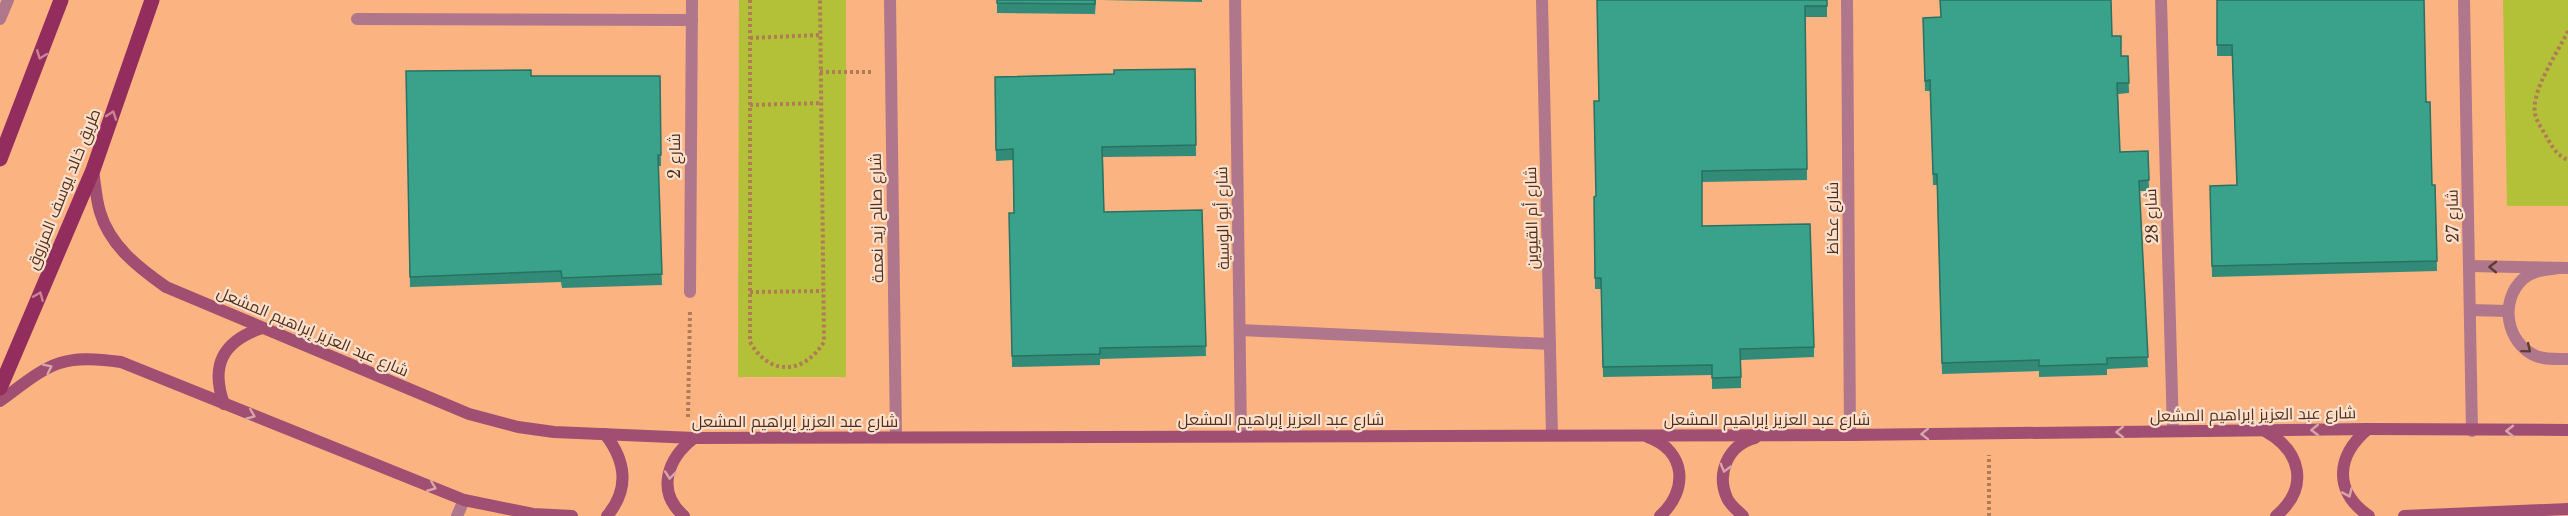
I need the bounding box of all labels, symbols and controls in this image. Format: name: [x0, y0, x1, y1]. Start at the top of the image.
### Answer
one-way arrow: [35, 49, 48, 60]
street label: طريق خالد يوسف المرزوق: [22, 106, 105, 273]
one-way arrow: [105, 110, 118, 121]
street label: شارع 2: [664, 133, 686, 179]
street label: شارع صالح زيد نعمة: [865, 153, 889, 283]
street label: شارع أبو الوسية: [1211, 166, 1235, 270]
street label: شارع أم القيوين: [1520, 166, 1544, 270]
street label: شارع عكاظ: [1822, 182, 1844, 254]
street label: شارع 28: [2140, 188, 2164, 244]
street label: شارع 27: [2442, 189, 2464, 243]
one-way arrow: [2488, 261, 2497, 273]
street label: شارع عبد العزيز إبراهيم المشعل: [213, 281, 412, 382]
one-way arrow: [32, 291, 44, 302]
one-way arrow: [2520, 341, 2531, 352]
one-way arrow: [41, 363, 52, 375]
street label: شارع عبد العزيز إبراهيم المشعل: [2150, 402, 2356, 428]
one-way arrow: [245, 408, 256, 420]
street label: شارع عبد العزيز إبراهيم المشعل: [1178, 409, 1384, 431]
street label: شارع عبد العزيز إبراهيم المشعل: [1664, 409, 1870, 431]
street label: شارع عبد العزيز إبراهيم المشعل: [692, 411, 898, 433]
one-way arrow: [2310, 423, 2319, 436]
one-way arrow: [2505, 425, 2514, 437]
one-way arrow: [2115, 426, 2124, 438]
one-way arrow: [1920, 428, 1929, 440]
one-way arrow: [1719, 463, 1732, 473]
one-way arrow: [664, 470, 677, 479]
one-way arrow: [426, 480, 437, 492]
one-way arrow: [2341, 486, 2353, 497]

